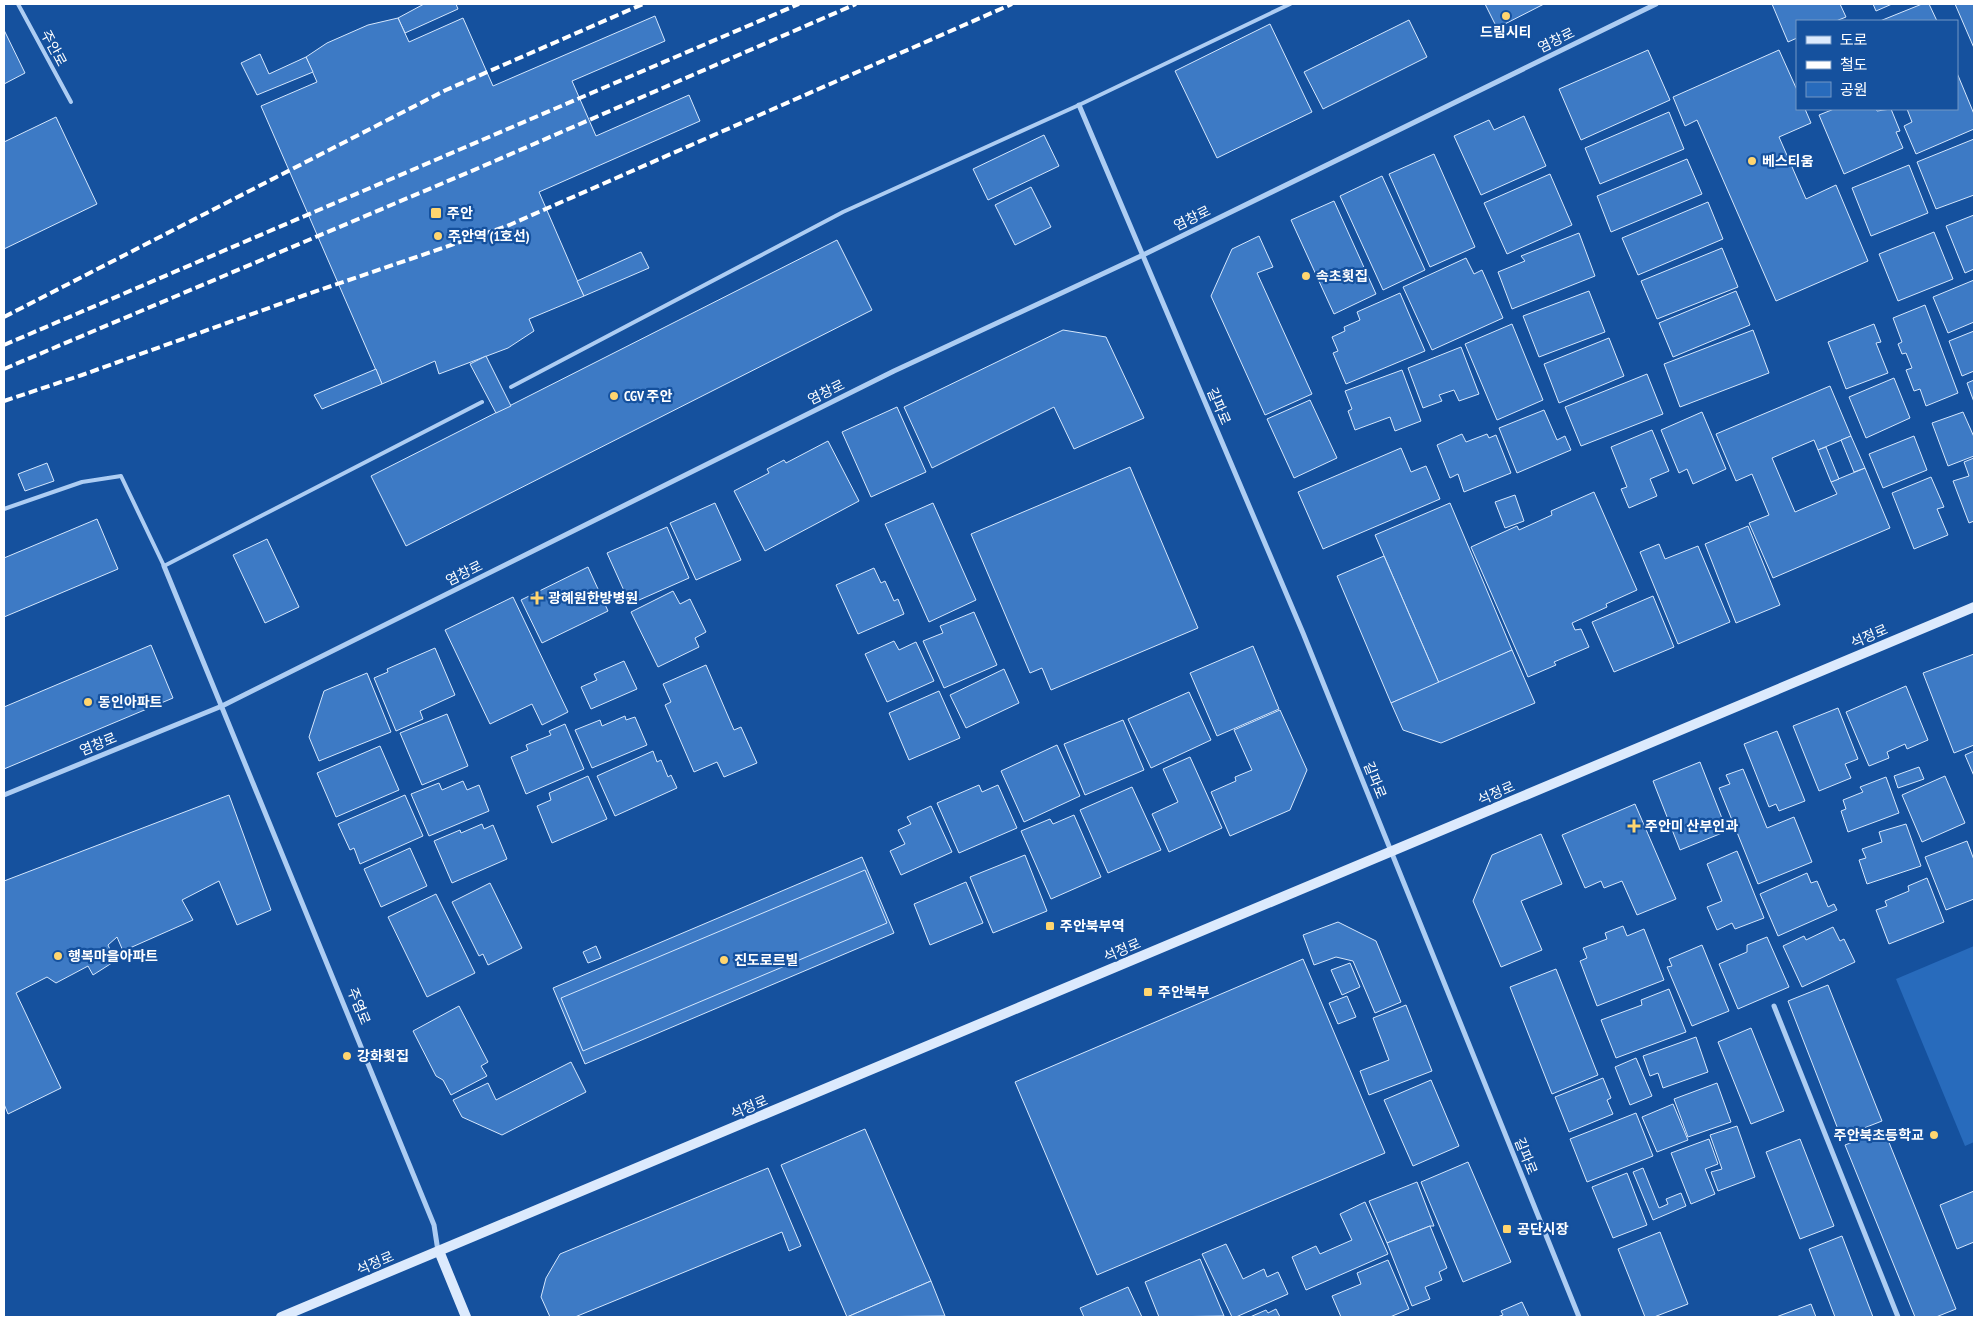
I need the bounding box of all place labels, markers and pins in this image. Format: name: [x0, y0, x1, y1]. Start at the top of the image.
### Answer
marker: 드림시티: [1500, 10, 1512, 22]
place label: 드림시티: [1480, 23, 1532, 41]
place label: 베스티움: [1762, 152, 1814, 170]
marker: 베스티움: [1746, 155, 1758, 167]
place label: 주안: [447, 204, 473, 222]
marker: 주안: [429, 206, 443, 220]
place label: 주안역 (1호선): [448, 227, 530, 245]
marker: 주안역 (1호선): [432, 230, 444, 242]
place label: 속초횟집: [1316, 267, 1368, 285]
marker: 속초횟집: [1300, 270, 1312, 282]
place label: CGV 주안: [624, 387, 672, 405]
marker: CGV 주안: [608, 390, 620, 402]
place label: 광혜원한방병원: [548, 589, 638, 607]
marker: 광혜원한방병원: [530, 591, 544, 605]
place label: 동인아파트: [98, 693, 163, 711]
marker: 동인아파트: [82, 696, 94, 708]
place label: 주안미 산부인과: [1645, 817, 1738, 835]
marker: 주안미 산부인과: [1627, 819, 1641, 833]
place label: 주안북부역: [1060, 917, 1124, 935]
marker: 주안북부역: [1044, 920, 1056, 932]
place label: 행복마을아파트: [68, 947, 158, 965]
marker: 행복마을아파트: [52, 950, 64, 962]
place label: 진도로르빌: [734, 951, 798, 969]
marker: 진도로르빌: [718, 954, 730, 966]
place label: 주안북부: [1158, 983, 1210, 1001]
marker: 주안북부: [1142, 986, 1154, 998]
place label: 강화횟집: [357, 1047, 409, 1065]
marker: 강화횟집: [341, 1050, 353, 1062]
place label: 주안북초등학교: [1834, 1126, 1924, 1144]
marker: 주안북초등학교: [1928, 1129, 1940, 1141]
place label: 공단시장: [1517, 1220, 1569, 1238]
marker: 공단시장: [1501, 1223, 1513, 1235]

